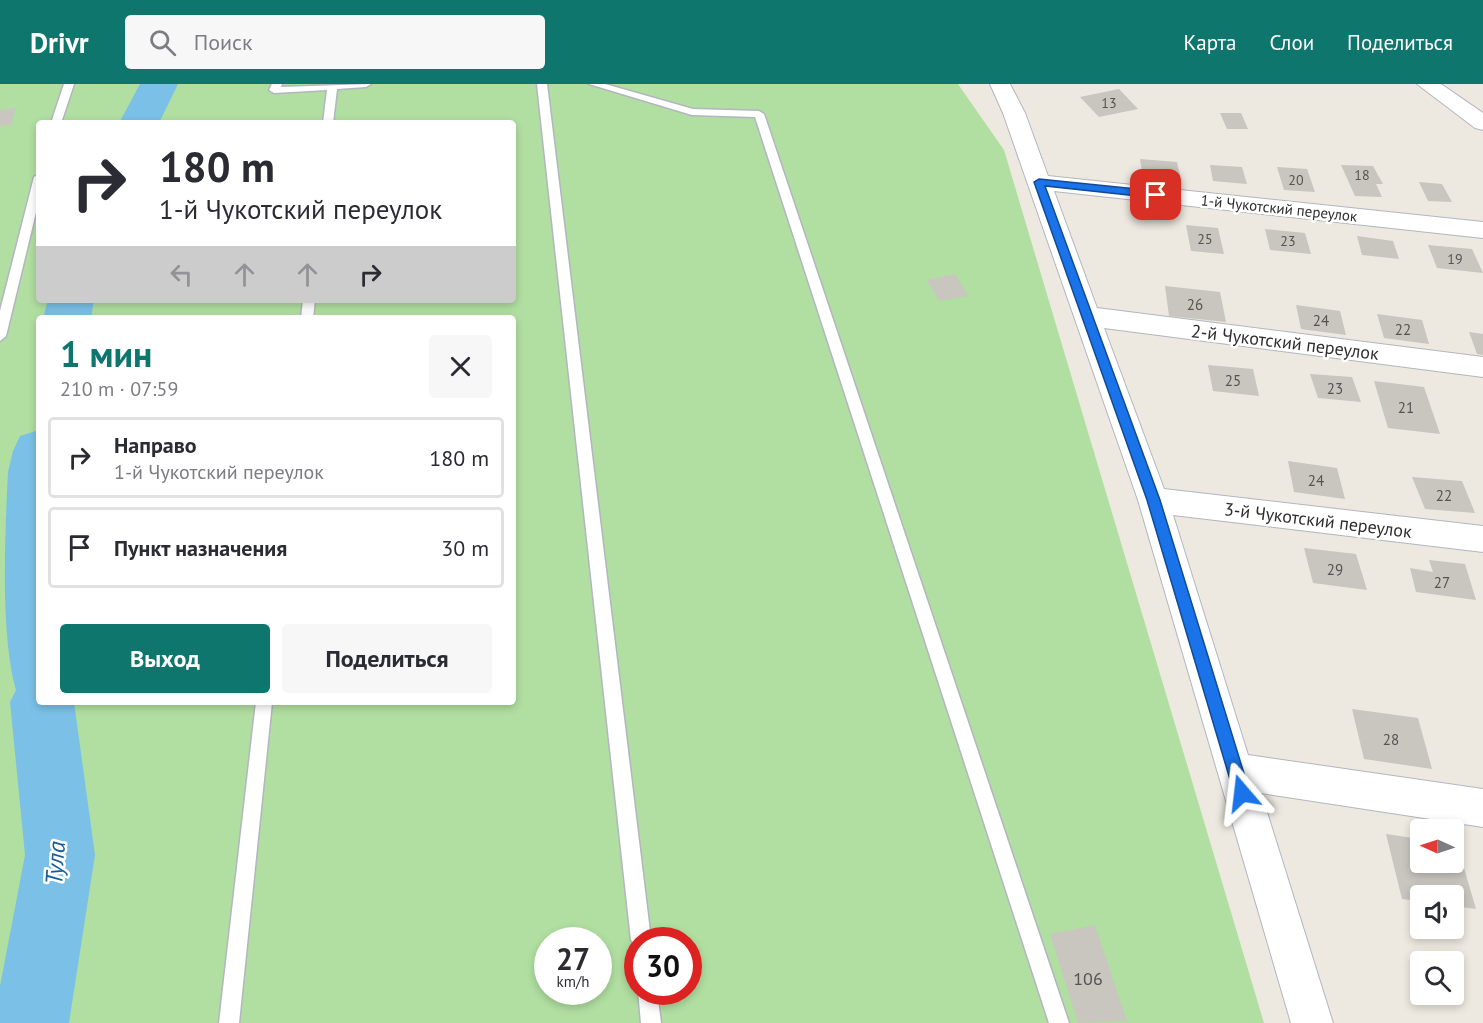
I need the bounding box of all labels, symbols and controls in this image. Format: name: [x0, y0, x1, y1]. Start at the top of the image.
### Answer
search box: [125, 15, 545, 69]
text: Drivr: [30, 24, 89, 61]
icon: search: [146, 26, 179, 59]
text: Поиск: [194, 28, 252, 56]
text: Карта: [1183, 29, 1236, 56]
text: Слои: [1269, 29, 1314, 56]
text: Поделиться: [1347, 29, 1453, 56]
house number: 13: [1101, 94, 1117, 112]
text: 180 m: [159, 139, 275, 194]
icon: right: [60, 144, 138, 222]
house number: 18: [1354, 166, 1370, 184]
pin: [1130, 169, 1181, 220]
house number: 20: [1288, 171, 1304, 189]
icon: arrive: [1139, 178, 1172, 211]
street label: 1-й Чукотский переулок: [1200, 190, 1359, 226]
text: 1-й Чукотский переулок: [159, 192, 442, 226]
house number: 25: [1197, 230, 1213, 248]
house number: 23: [1280, 232, 1296, 250]
house number: 19: [1447, 250, 1463, 268]
icon: left: [165, 258, 198, 291]
icon: ahead: [228, 258, 261, 291]
icon: ahead: [291, 258, 324, 291]
icon: right: [354, 258, 387, 291]
house number: 26: [1187, 295, 1203, 314]
house number: 24: [1313, 311, 1329, 330]
street label: 2-й Чукотский переулок: [1190, 319, 1380, 365]
house number: 22: [1395, 320, 1411, 339]
text: 1 мин: [60, 330, 152, 377]
button: close: [429, 335, 492, 398]
house number: 25: [1225, 371, 1241, 390]
text: 210 m · 07:59: [60, 376, 178, 402]
house number: 23: [1327, 379, 1343, 398]
house number: 21: [1398, 398, 1414, 417]
text: Направо: [114, 431, 197, 459]
icon: right: [63, 441, 96, 474]
text: 180 m: [429, 444, 489, 472]
text: 1-й Чукотский переулок: [114, 459, 324, 485]
house number: 24: [1308, 471, 1324, 490]
house number: 22: [1436, 486, 1452, 505]
street label: 3-й Чукотский переулок: [1223, 497, 1413, 543]
icon: arrive: [63, 531, 96, 564]
text: Пункт назначения: [114, 534, 287, 562]
text: 30 m: [441, 534, 489, 562]
house number: 29: [1327, 560, 1343, 579]
house number: 27: [1434, 573, 1450, 592]
button: Выход: [60, 624, 270, 693]
button: Поделиться: [282, 624, 492, 693]
house number: 28: [1383, 730, 1399, 749]
position arrow: [1210, 761, 1274, 825]
north arrow: [1410, 819, 1464, 873]
map controls: [1410, 819, 1464, 1005]
water label: Тула: [38, 840, 72, 886]
button: sound: [1410, 885, 1464, 939]
speed limit sign: 30: [624, 927, 702, 1005]
text: 27: [556, 939, 590, 978]
button: search: [1410, 951, 1464, 1005]
house number: 106: [1073, 967, 1103, 990]
text: km/h: [557, 972, 589, 991]

